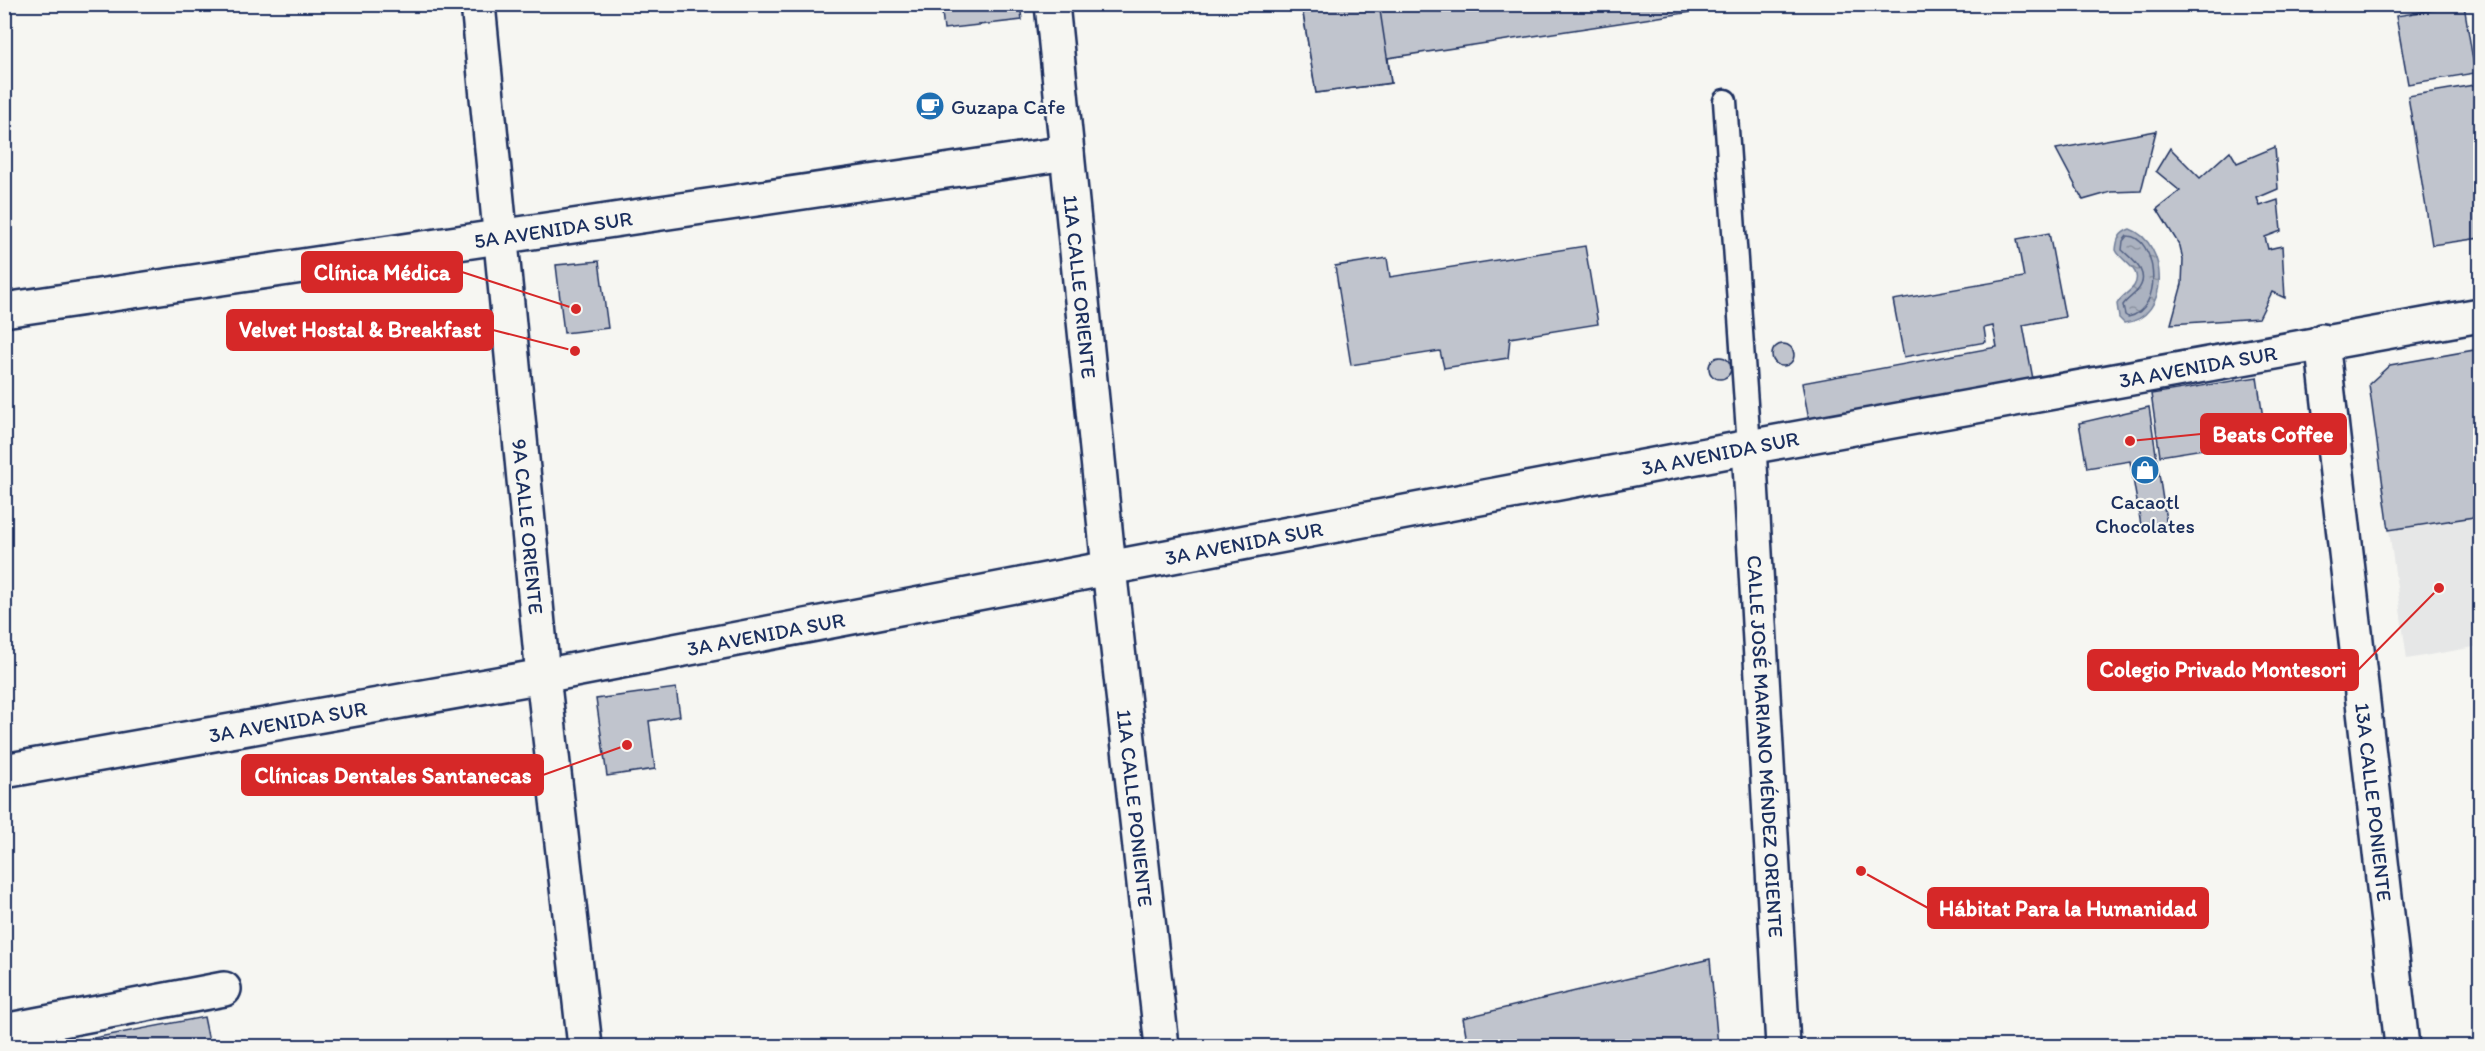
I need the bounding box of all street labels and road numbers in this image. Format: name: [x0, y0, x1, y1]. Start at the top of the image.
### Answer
street label: 11A CALLE ORIENTE: [1059, 193, 1102, 380]
street label: 5A AVENIDA SUR: [472, 205, 634, 253]
street label: 3A AVENIDA SUR: [2117, 339, 2279, 392]
street label: 3A AVENIDA SUR: [1639, 425, 1801, 481]
street label: 9A CALLE ORIENTE: [508, 438, 549, 616]
street label: 3A AVENIDA SUR: [1163, 515, 1325, 570]
street label: CALLE JOSÉ MARIANO MÉNDEZ ORIENTE: [1743, 554, 1789, 938]
street label: 3A AVENIDA SUR: [685, 606, 847, 661]
street label: 3A AVENIDA SUR: [207, 695, 369, 747]
street label: 13A CALLE PONIENTE: [2351, 701, 2398, 903]
street label: 11A CALLE PONIENTE: [1112, 708, 1159, 908]

